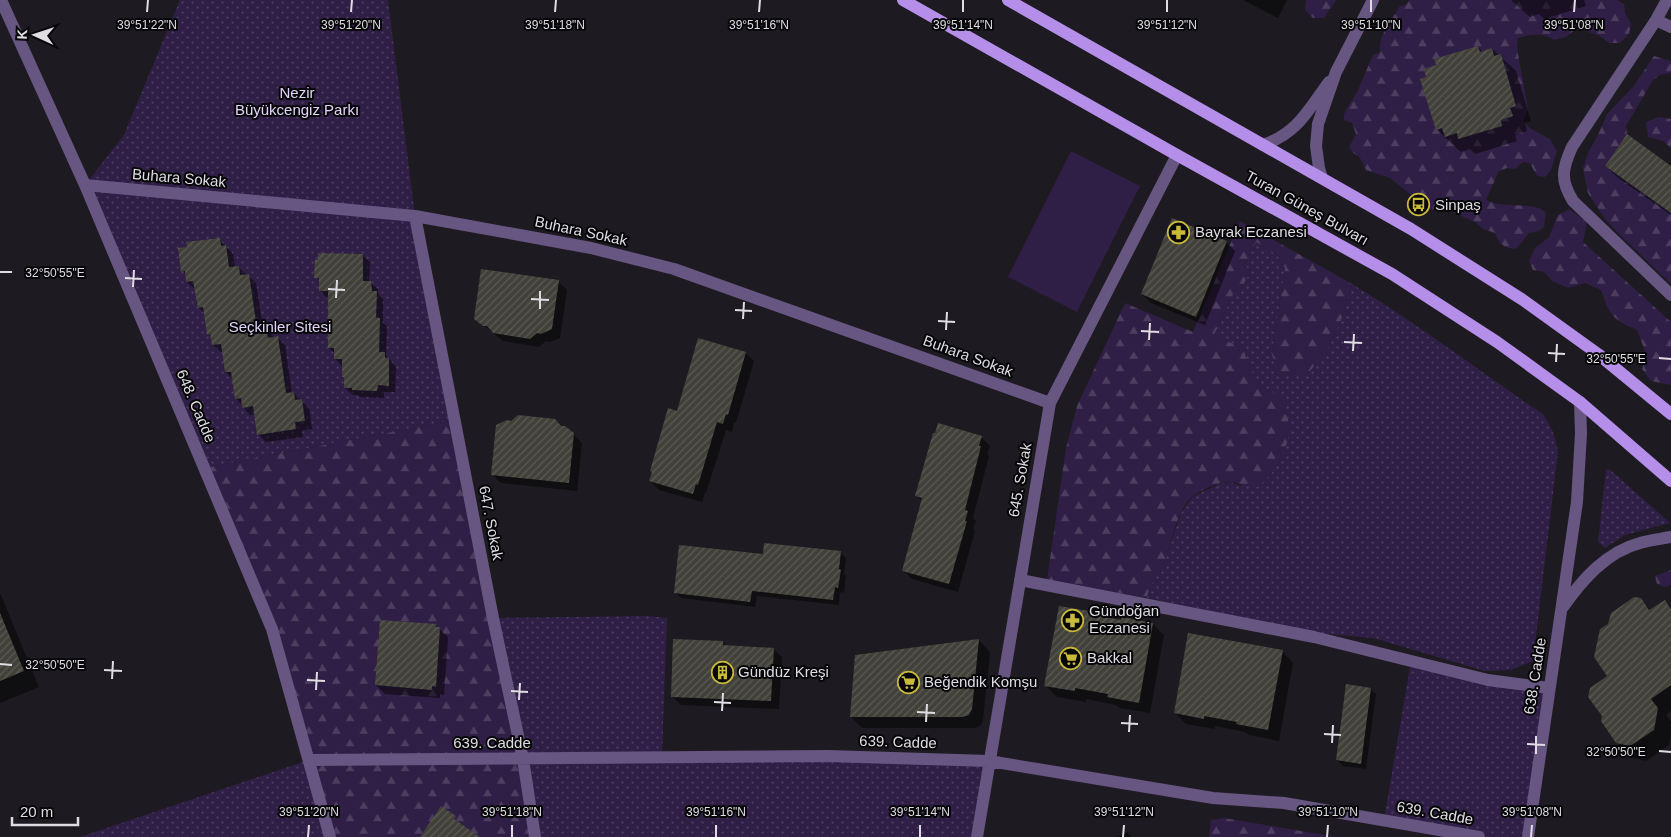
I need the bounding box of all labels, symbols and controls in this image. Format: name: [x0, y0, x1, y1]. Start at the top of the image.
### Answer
north arrow: [10, 10, 60, 60]
text: 39°51'22"N: [117, 18, 177, 32]
text: 39°51'20"N: [321, 18, 381, 32]
text: 39°51'18"N: [525, 18, 585, 32]
text: 39°51'16"N: [729, 18, 789, 32]
text: 39°51'14"N: [933, 18, 993, 32]
text: 39°51'12"N: [1137, 18, 1197, 32]
text: 39°51'10"N: [1341, 18, 1401, 32]
text: 39°51'08"N: [1544, 18, 1604, 32]
text: K: [14, 29, 30, 40]
park label: Nezir Büyükcengiz Parkı: [235, 84, 359, 118]
street label: Buhara Sokak: [131, 165, 227, 190]
street label: Turan Güneş Bulvarı: [1243, 167, 1372, 248]
bus stop icon: Sinpaş: [1407, 193, 1431, 217]
place label: Sinpaş: [1435, 196, 1481, 213]
street label: Buhara Sokak: [533, 212, 629, 249]
pharmacy icon: Bayrak Eczanesi: [1167, 220, 1191, 244]
place label: Bayrak Eczanesi: [1195, 223, 1307, 240]
text: 32°50'55"E: [25, 266, 85, 280]
park label: Seçkinler Sitesi: [229, 318, 331, 335]
street label: Buhara Sokak: [921, 331, 1016, 380]
text: 32°50'55"E: [1586, 352, 1646, 366]
street label: 648. Cadde: [173, 367, 219, 445]
street label: 645. Sokak: [1005, 441, 1034, 518]
street label: 647. Sokak: [476, 484, 507, 562]
place label: Gündoğan Eczanesi: [1089, 602, 1159, 636]
pharmacy icon: Gündoğan Eczanesi: [1061, 608, 1085, 632]
street label: 638. Cadde: [1520, 636, 1549, 716]
supermarket icon: Bakkal: [1059, 646, 1083, 670]
place label: Bakkal: [1087, 649, 1132, 666]
text: 32°50'50"E: [25, 658, 85, 672]
building icon: Gündüz Kreşi: [710, 660, 734, 684]
place label: Gündüz Kreşi: [738, 663, 829, 680]
supermarket icon: Beğendik Komşu: [896, 670, 920, 694]
place label: Beğendik Komşu: [924, 673, 1037, 690]
street label: 639. Cadde: [859, 732, 937, 751]
street label: 639. Cadde: [453, 734, 531, 751]
text: 32°50'50"E: [1586, 745, 1646, 759]
scale bar: [12, 794, 79, 826]
street label: 639. Cadde: [1395, 797, 1475, 828]
text: 20 m: [20, 803, 53, 820]
text: 39°51'20"N: [279, 805, 339, 819]
text: 39°51'18"N: [482, 805, 542, 819]
text: 39°51'16"N: [686, 805, 746, 819]
text: 39°51'14"N: [890, 805, 950, 819]
text: 39°51'12"N: [1094, 805, 1154, 819]
text: 39°51'10"N: [1298, 805, 1358, 819]
text: 39°51'08"N: [1502, 805, 1562, 819]

